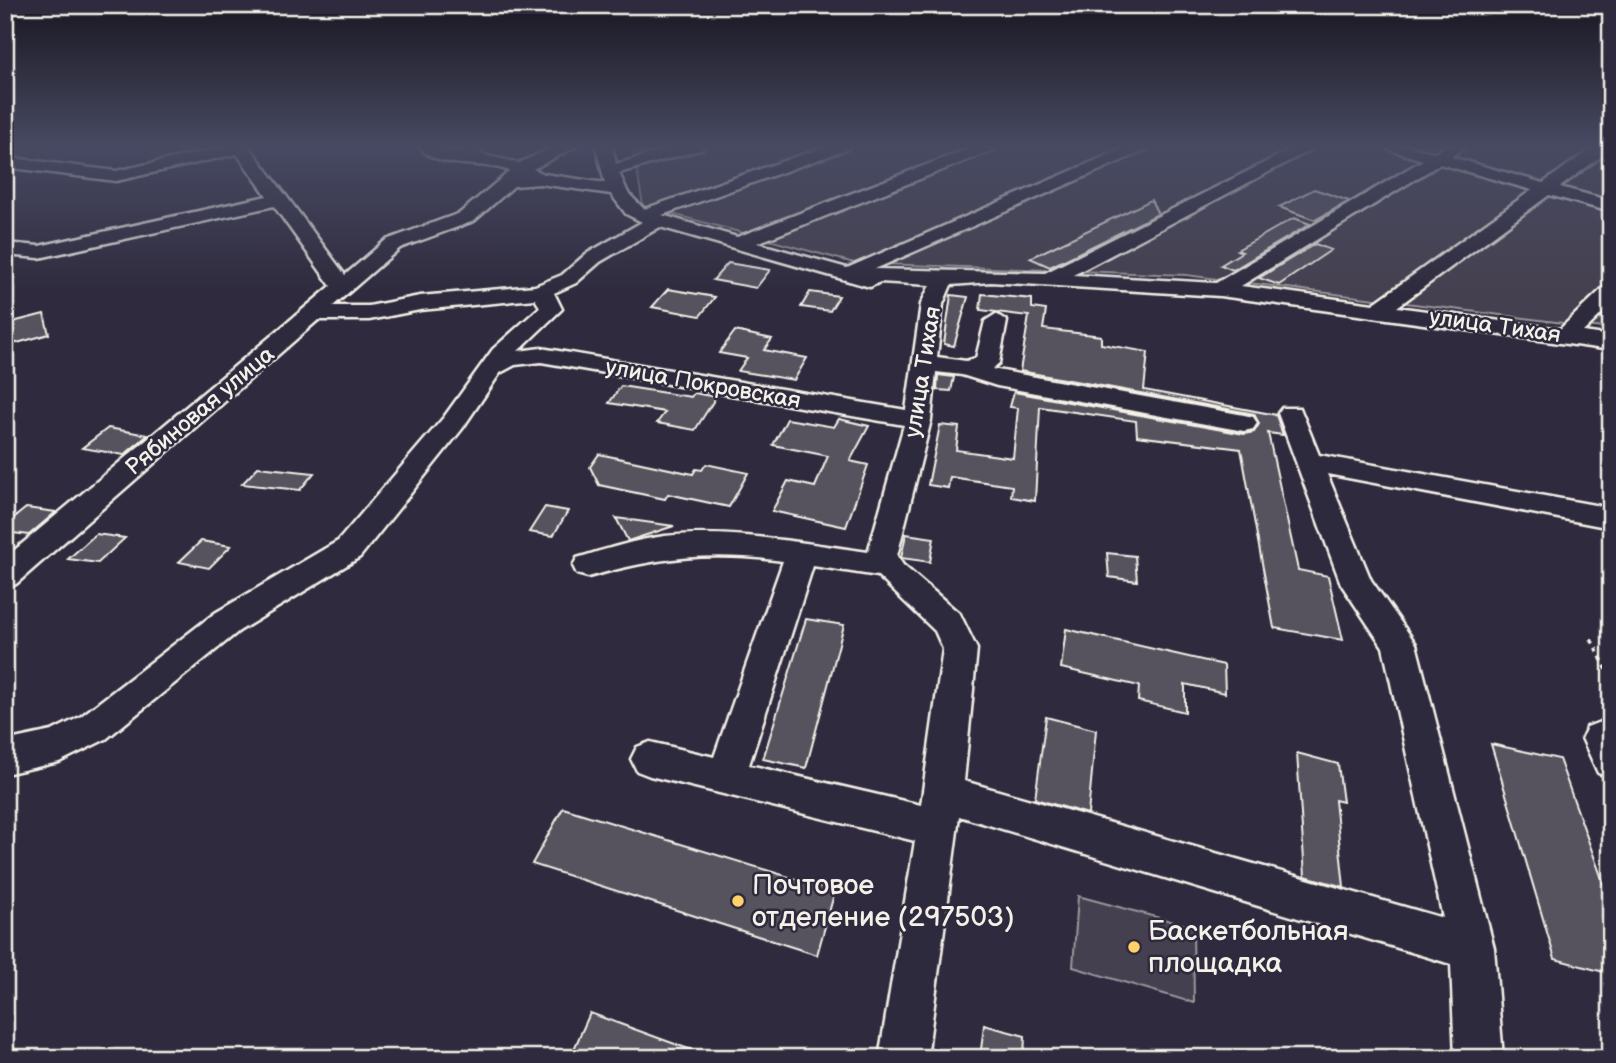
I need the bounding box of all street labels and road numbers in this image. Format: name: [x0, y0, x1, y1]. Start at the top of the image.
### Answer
street label: улица Тихая: [1427, 303, 1563, 349]
street label: улица Тихая: [899, 304, 947, 440]
street label: Рябиновая улица: [120, 340, 281, 482]
street label: улица Покровская: [603, 353, 803, 415]

